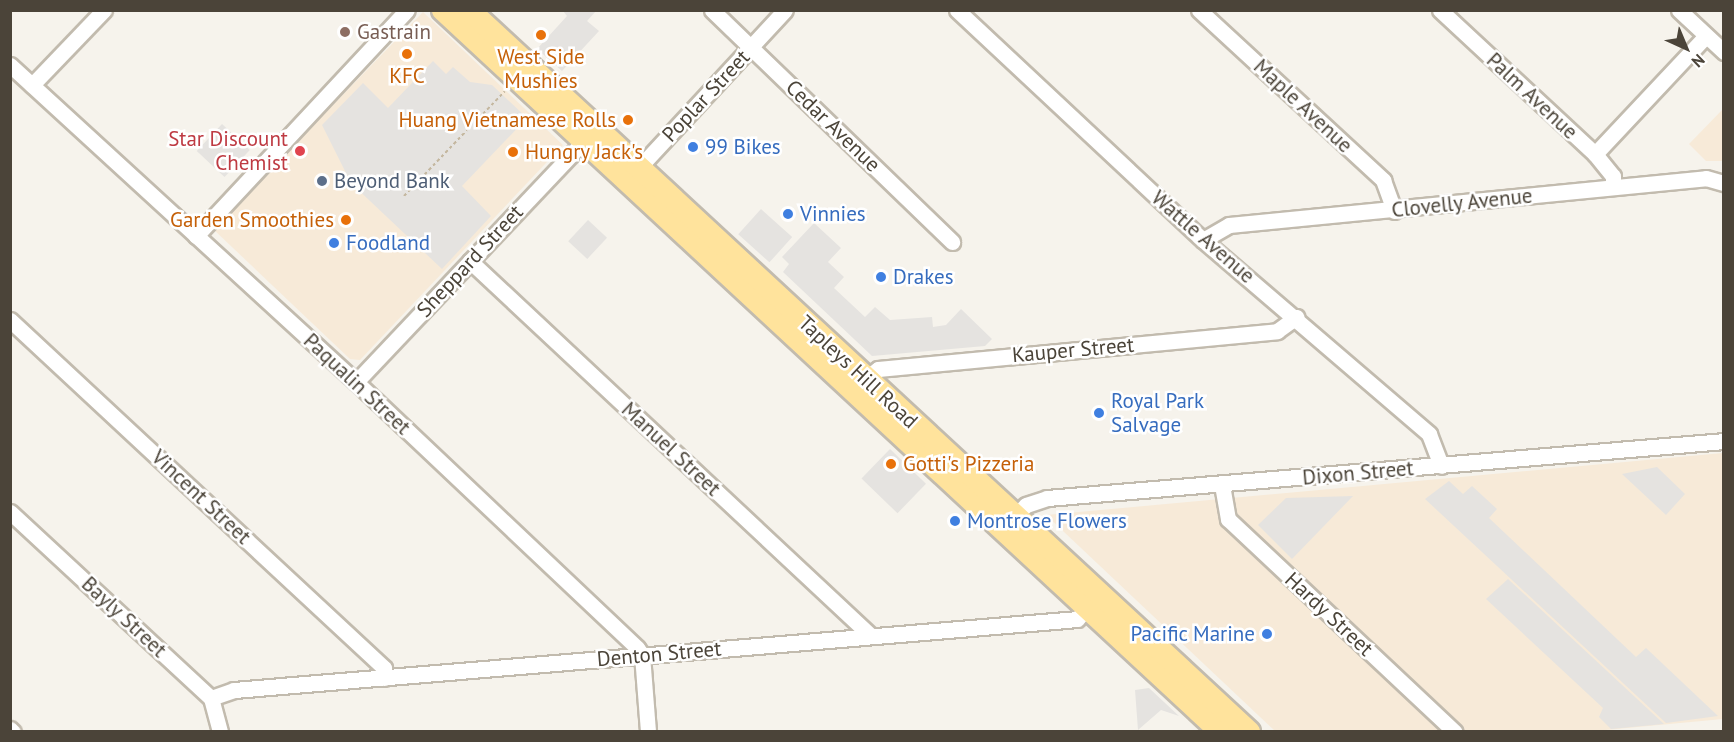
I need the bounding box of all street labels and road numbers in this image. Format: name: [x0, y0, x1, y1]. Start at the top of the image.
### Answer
street label: Poplar Street: [657, 45, 755, 147]
street label: Palm Avenue: [1481, 47, 1583, 145]
street label: Maple Avenue: [1248, 54, 1358, 158]
street label: Cedar Avenue: [780, 75, 886, 177]
street label: Clovelly Avenue: [1390, 183, 1534, 223]
street label: Wattle Avenue: [1146, 185, 1260, 289]
street label: Sheppard Street: [412, 200, 528, 322]
street label: Tapleys Hill Road: [793, 310, 923, 434]
street label: Paqualin Street: [298, 328, 416, 440]
street label: Kauper Street: [1011, 332, 1135, 368]
street label: Manuel Street: [616, 397, 726, 501]
street label: Vincent Street: [146, 445, 256, 549]
street label: Dixon Street: [1301, 456, 1415, 490]
street label: Hardy Street: [1279, 567, 1379, 661]
street label: Bayly Street: [76, 571, 172, 663]
street label: Denton Street: [596, 636, 722, 672]

